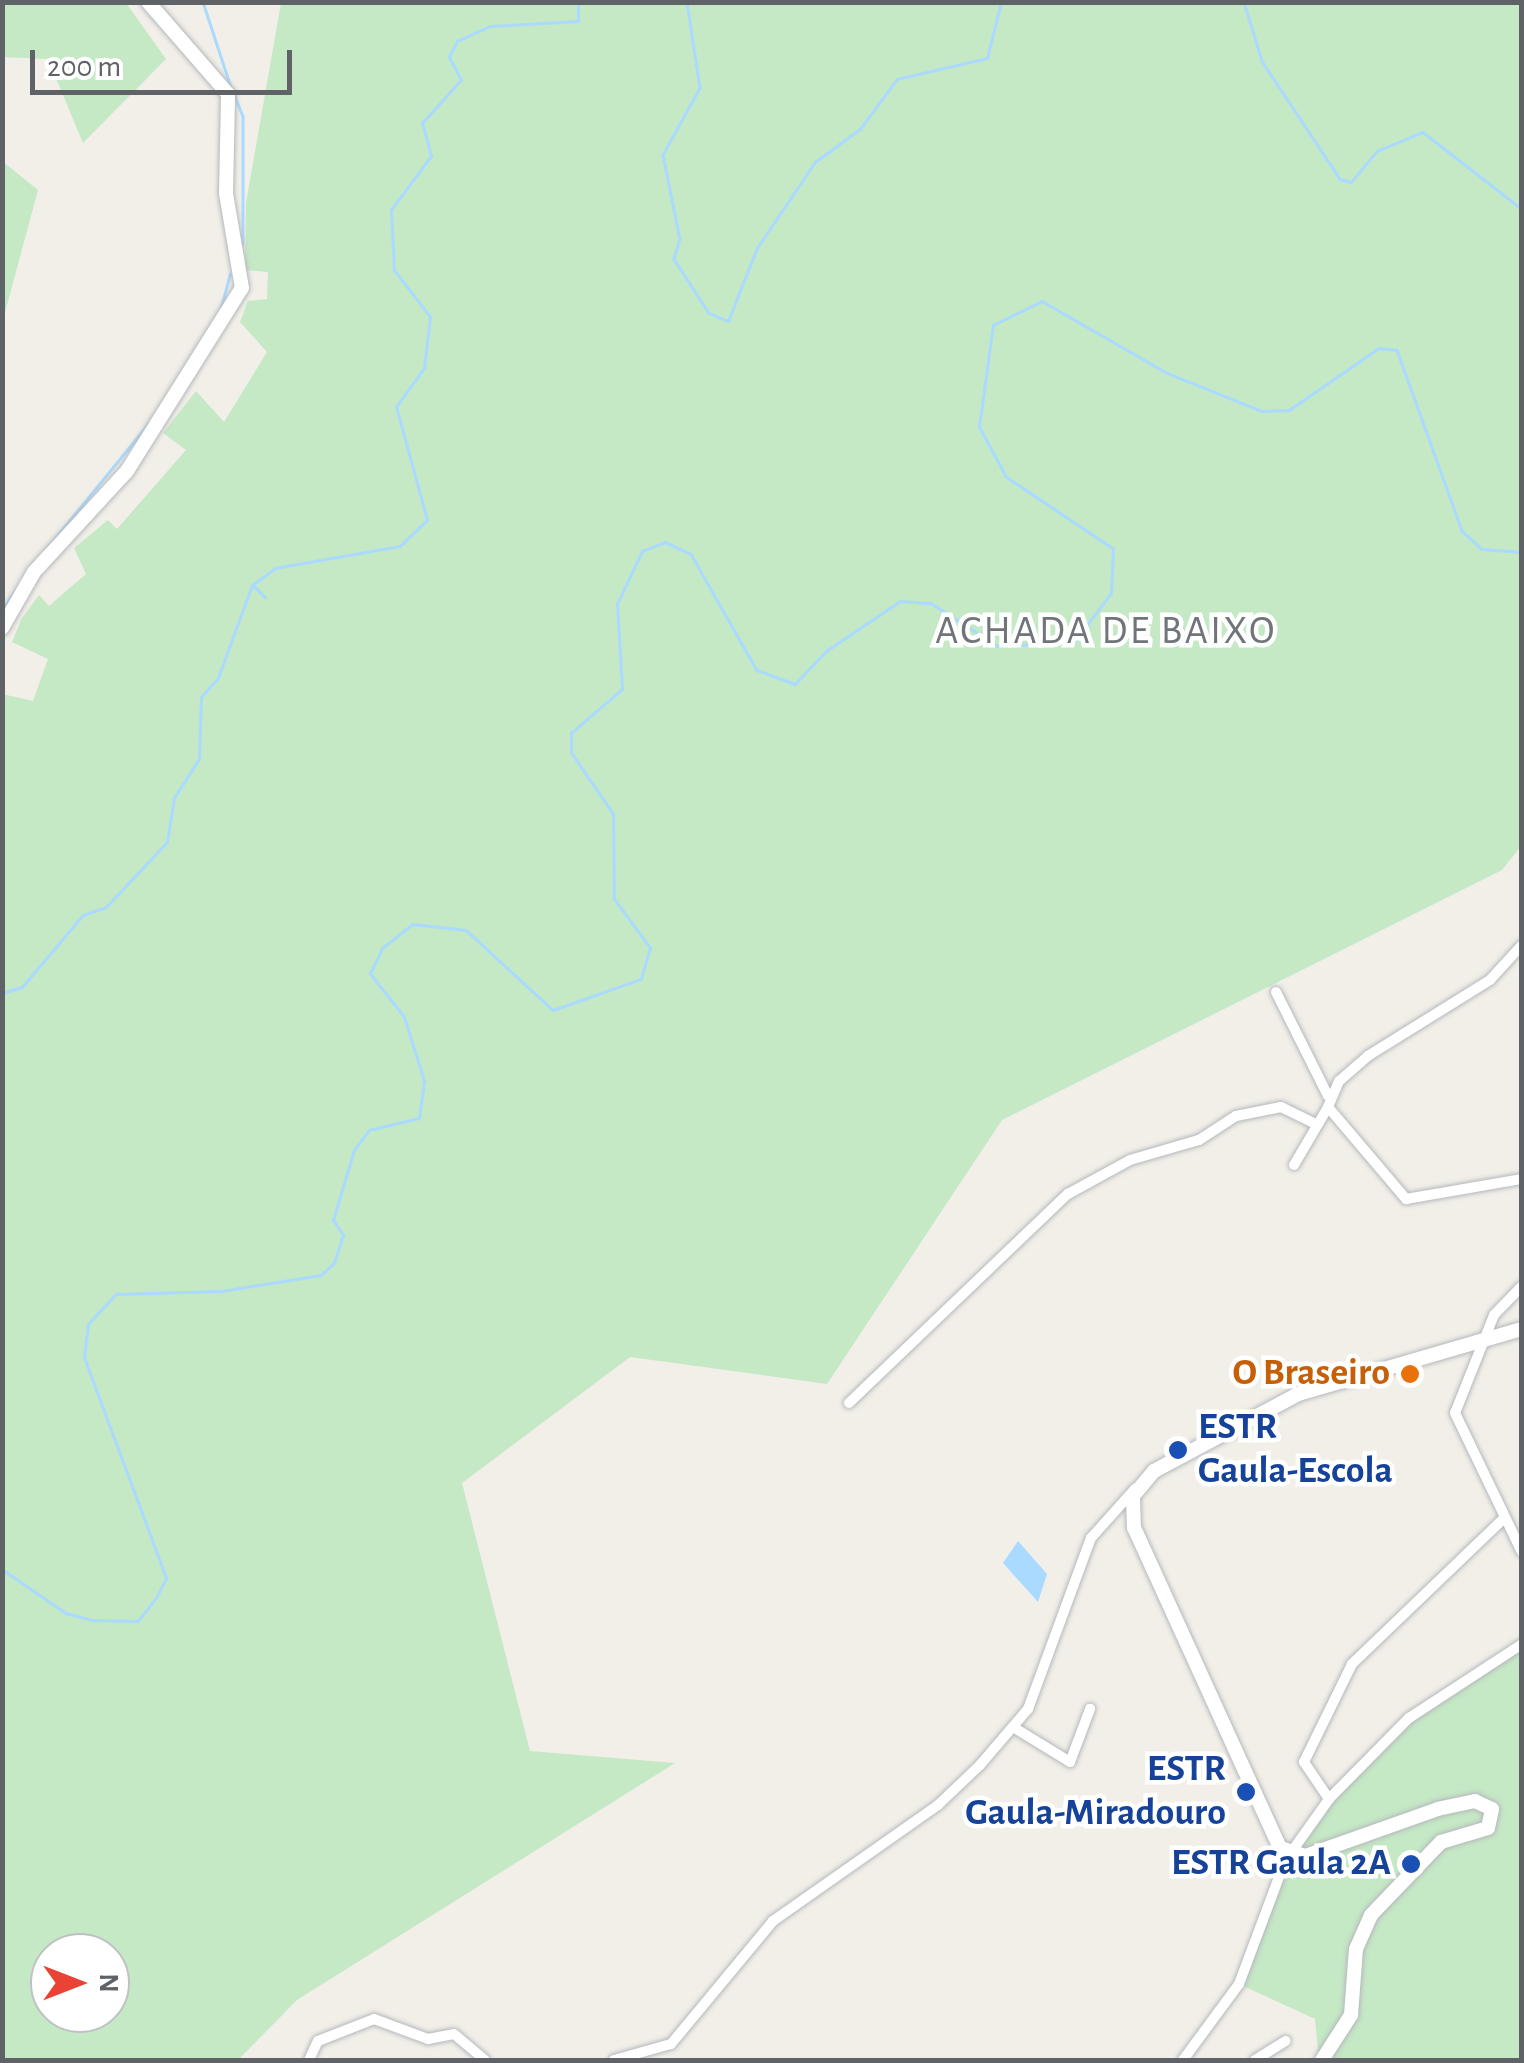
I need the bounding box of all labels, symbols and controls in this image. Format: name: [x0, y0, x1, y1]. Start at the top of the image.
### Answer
scale bar: [35, 30, 298, 92]
text: 200 m: [47, 52, 121, 82]
district label: ACHADA DE BAIXO: [935, 607, 1277, 655]
place label: O Braseiro: [1232, 1351, 1390, 1397]
marker: O Braseiro: [1399, 1363, 1421, 1385]
place label: ESTR Gaula-Escola: [1198, 1405, 1393, 1495]
marker: ESTR Gaula-Escola: [1167, 1439, 1189, 1461]
place label: ESTR Gaula-Miradouro: [965, 1747, 1226, 1836]
marker: ESTR Gaula-Miradouro: [1235, 1781, 1257, 1803]
place label: ESTR Gaula 2A: [1171, 1841, 1391, 1887]
marker: ESTR Gaula 2A: [1400, 1853, 1422, 1875]
north arrow: [30, 1933, 130, 2033]
text: N: [94, 1973, 122, 1993]

